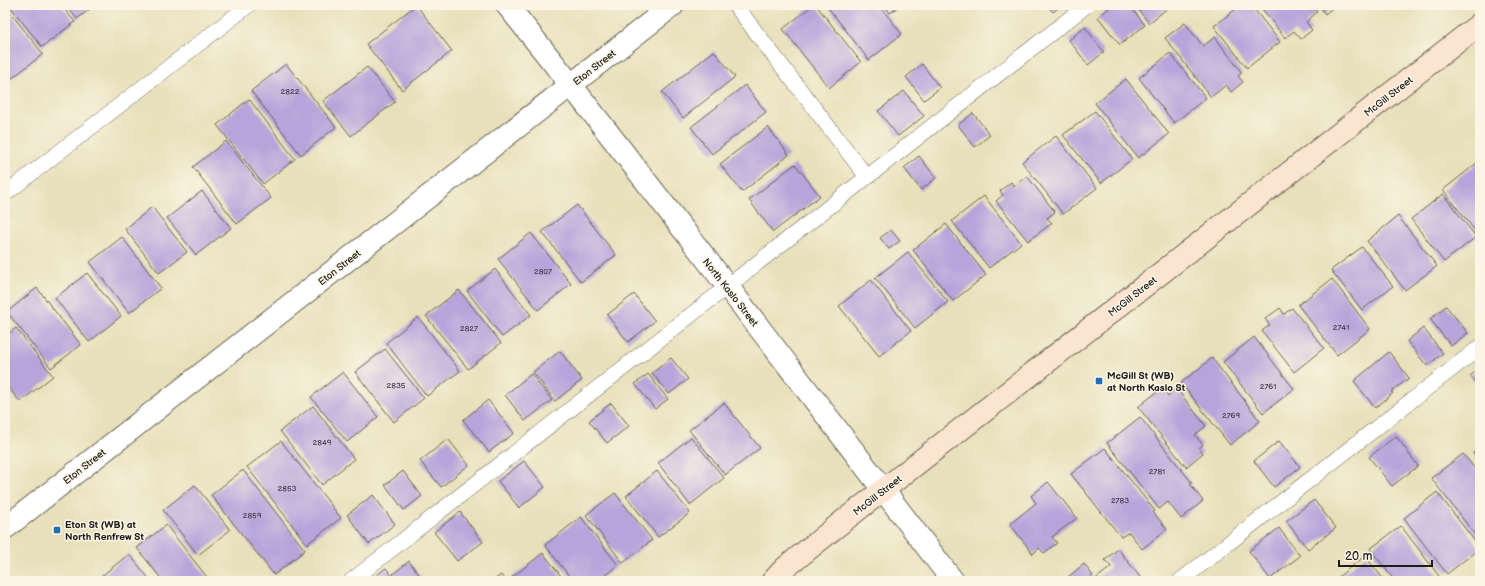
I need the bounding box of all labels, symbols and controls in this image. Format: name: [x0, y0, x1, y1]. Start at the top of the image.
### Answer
street label: Eton Street: [571, 47, 618, 88]
street label: McGill Street: [1362, 74, 1415, 119]
house number: 2822: [281, 87, 300, 96]
street label: Eton Street: [316, 247, 363, 288]
street label: North Kaslo Street: [700, 256, 760, 329]
house number: 2807: [534, 267, 552, 276]
street label: McGill Street: [1106, 274, 1159, 319]
house number: 2741: [1333, 323, 1349, 332]
house number: 2827: [460, 324, 478, 333]
place label: McGill St (WB) at North Kaslo St: [1107, 370, 1186, 394]
marker: McGill St (WB) at North Kaslo St: [1094, 376, 1104, 386]
house number: 2835: [387, 381, 406, 390]
house number: 2761: [1260, 382, 1276, 391]
house number: 2769: [1222, 411, 1240, 420]
house number: 2849: [313, 438, 332, 447]
street label: Eton Street: [61, 446, 108, 487]
house number: 2781: [1149, 467, 1165, 476]
street label: McGill Street: [851, 473, 904, 518]
house number: 2853: [278, 484, 297, 493]
house number: 2783: [1111, 496, 1129, 505]
house number: 2859: [243, 511, 262, 520]
place label: Eton St (WB) at North Renfrew St: [65, 519, 144, 543]
marker: Eton St (WB) at North Renfrew St: [52, 525, 62, 535]
scale bar: [1339, 542, 1432, 568]
text: 20 m: [1345, 549, 1372, 564]

